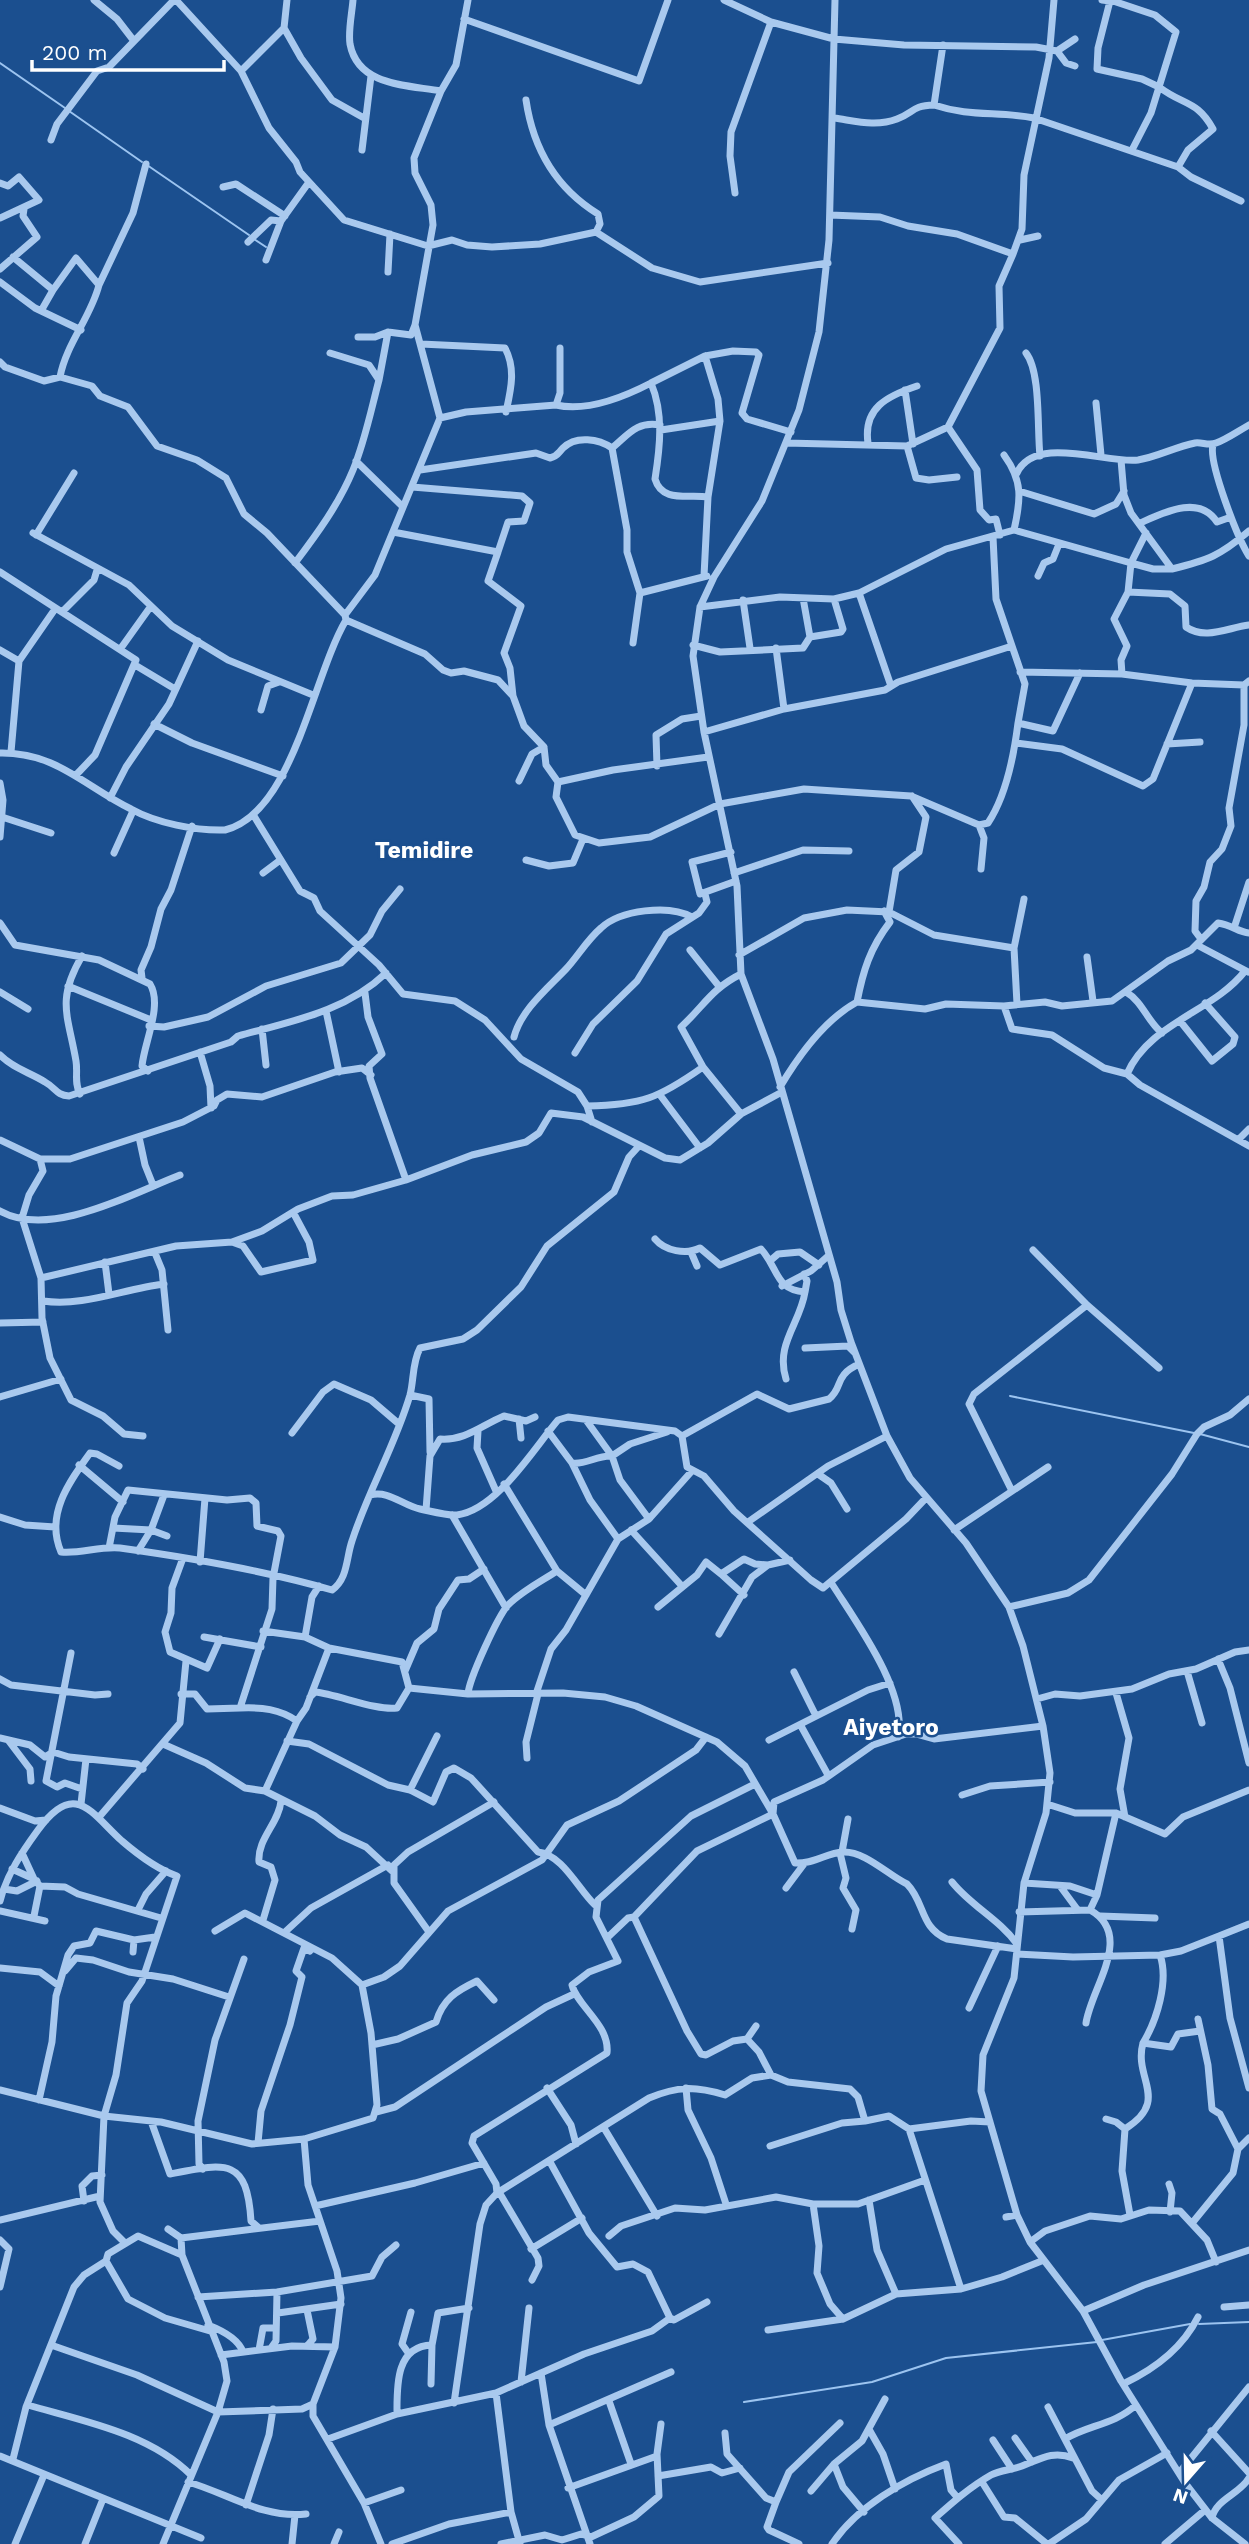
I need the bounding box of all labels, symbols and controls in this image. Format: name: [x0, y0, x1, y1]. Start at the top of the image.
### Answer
scale bar: [32, 28, 224, 72]
text: 200 m: [42, 40, 108, 65]
district label: Temidire: [375, 837, 473, 864]
district label: Aiyetoro: [843, 1714, 939, 1741]
north arrow: [1151, 2446, 1221, 2516]
text: N: [1170, 2483, 1191, 2510]

